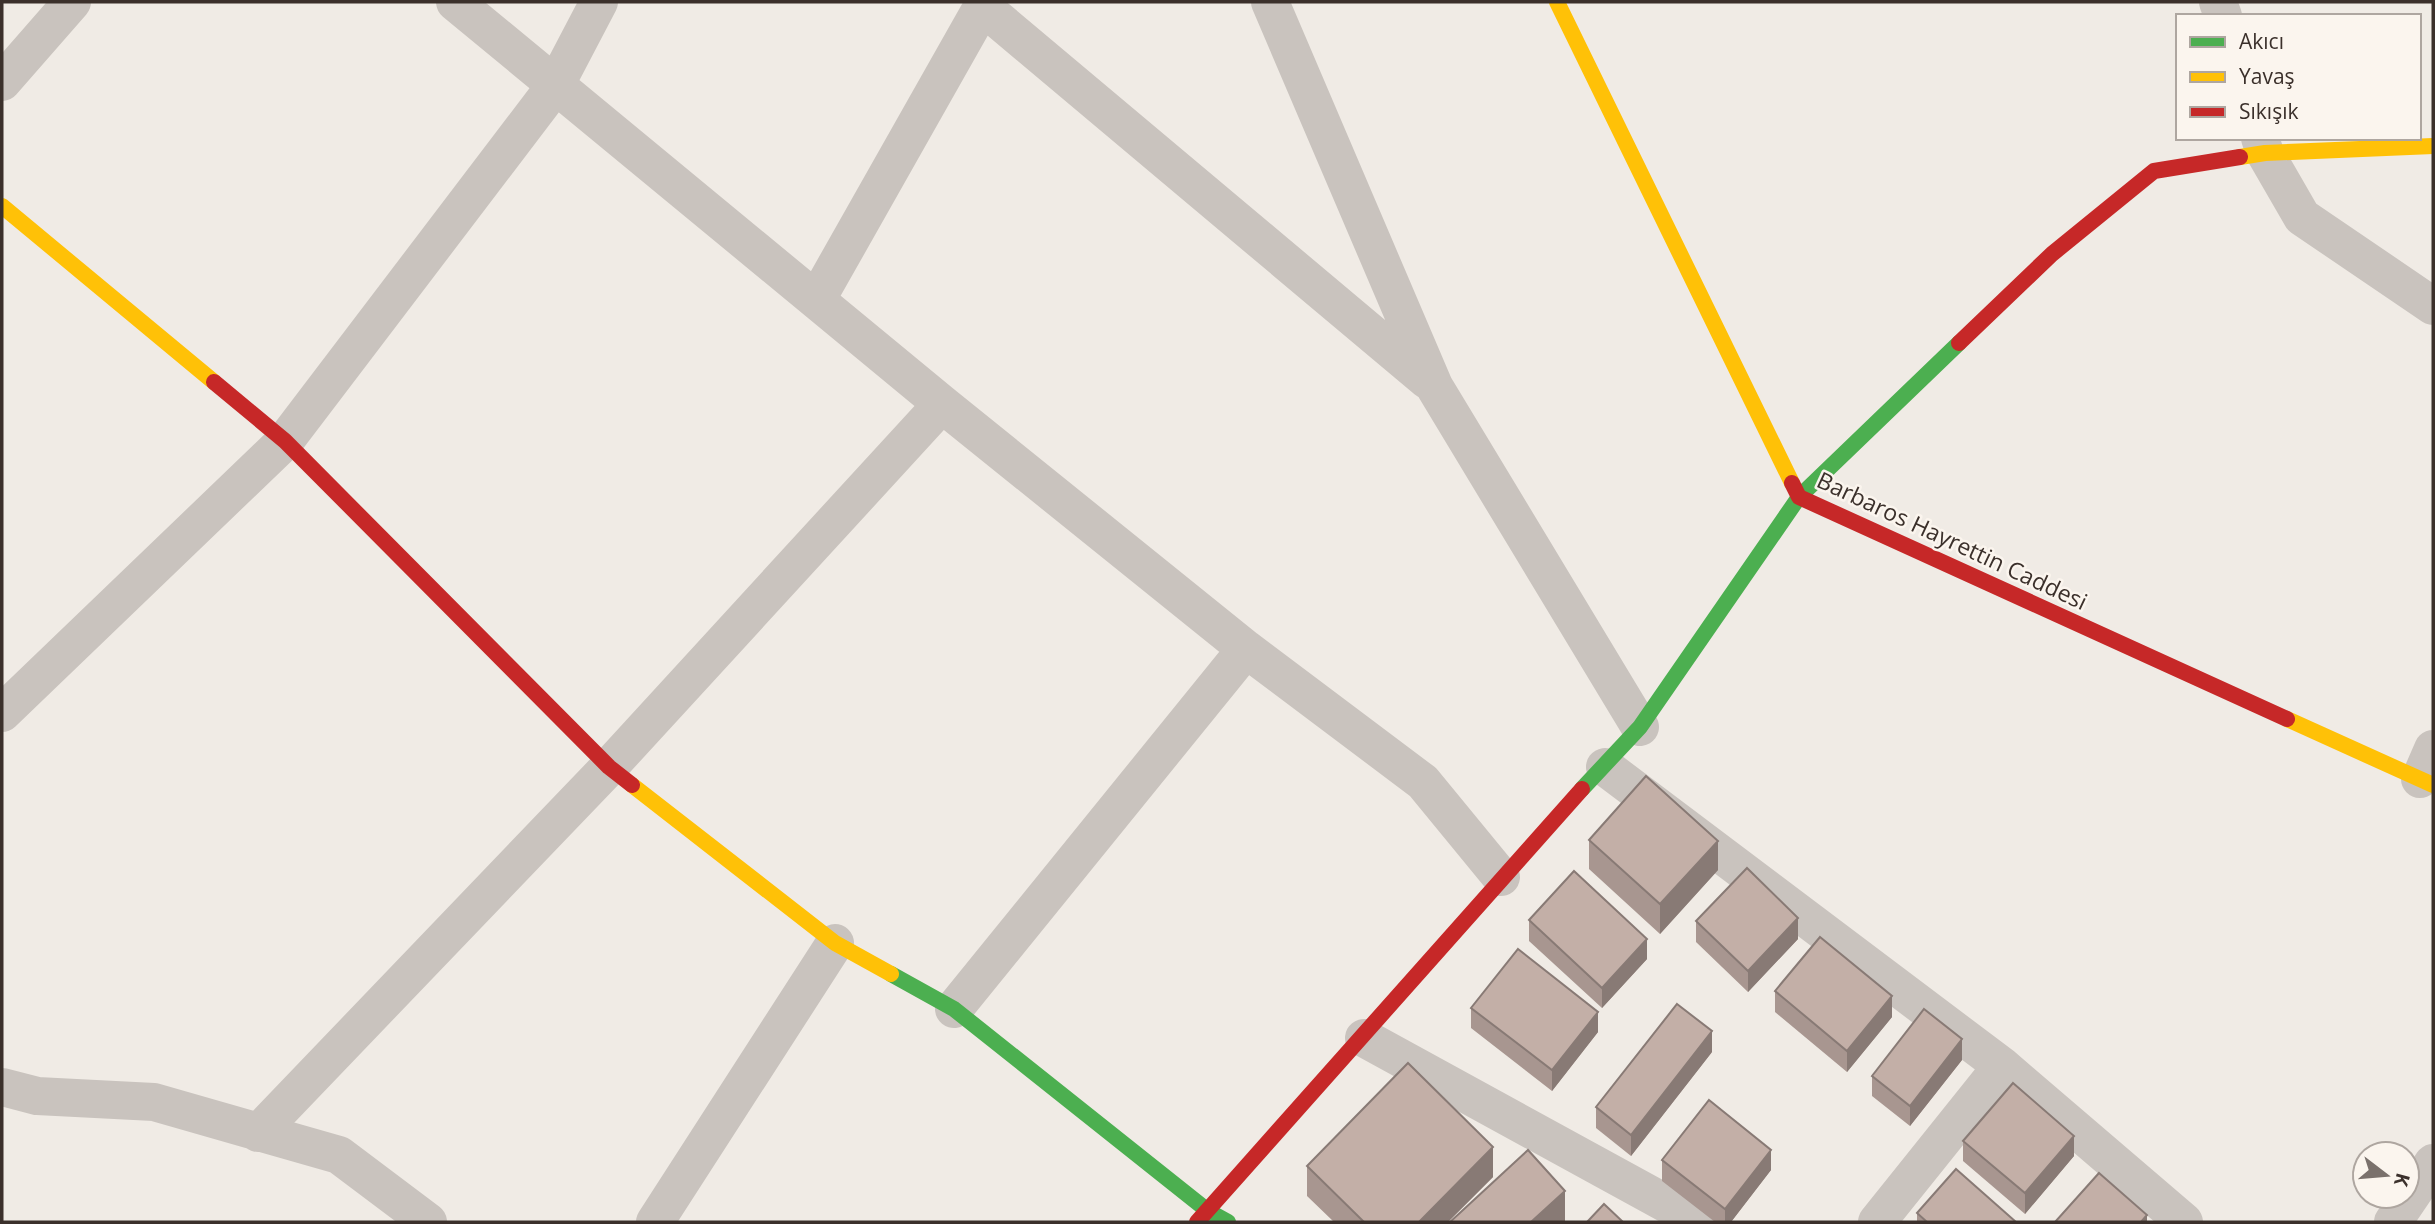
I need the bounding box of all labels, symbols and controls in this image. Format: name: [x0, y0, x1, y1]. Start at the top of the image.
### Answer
legend: [2176, 14, 2421, 140]
text: Akıcı: [2239, 27, 2284, 55]
text: Yavaş: [2239, 62, 2295, 90]
text: Sıkışık: [2239, 97, 2299, 125]
street label: Barbaros Hayrettin Caddesi: [1812, 463, 2093, 617]
north arrow: [2351, 1140, 2421, 1210]
text: K: [2388, 1170, 2417, 1190]

